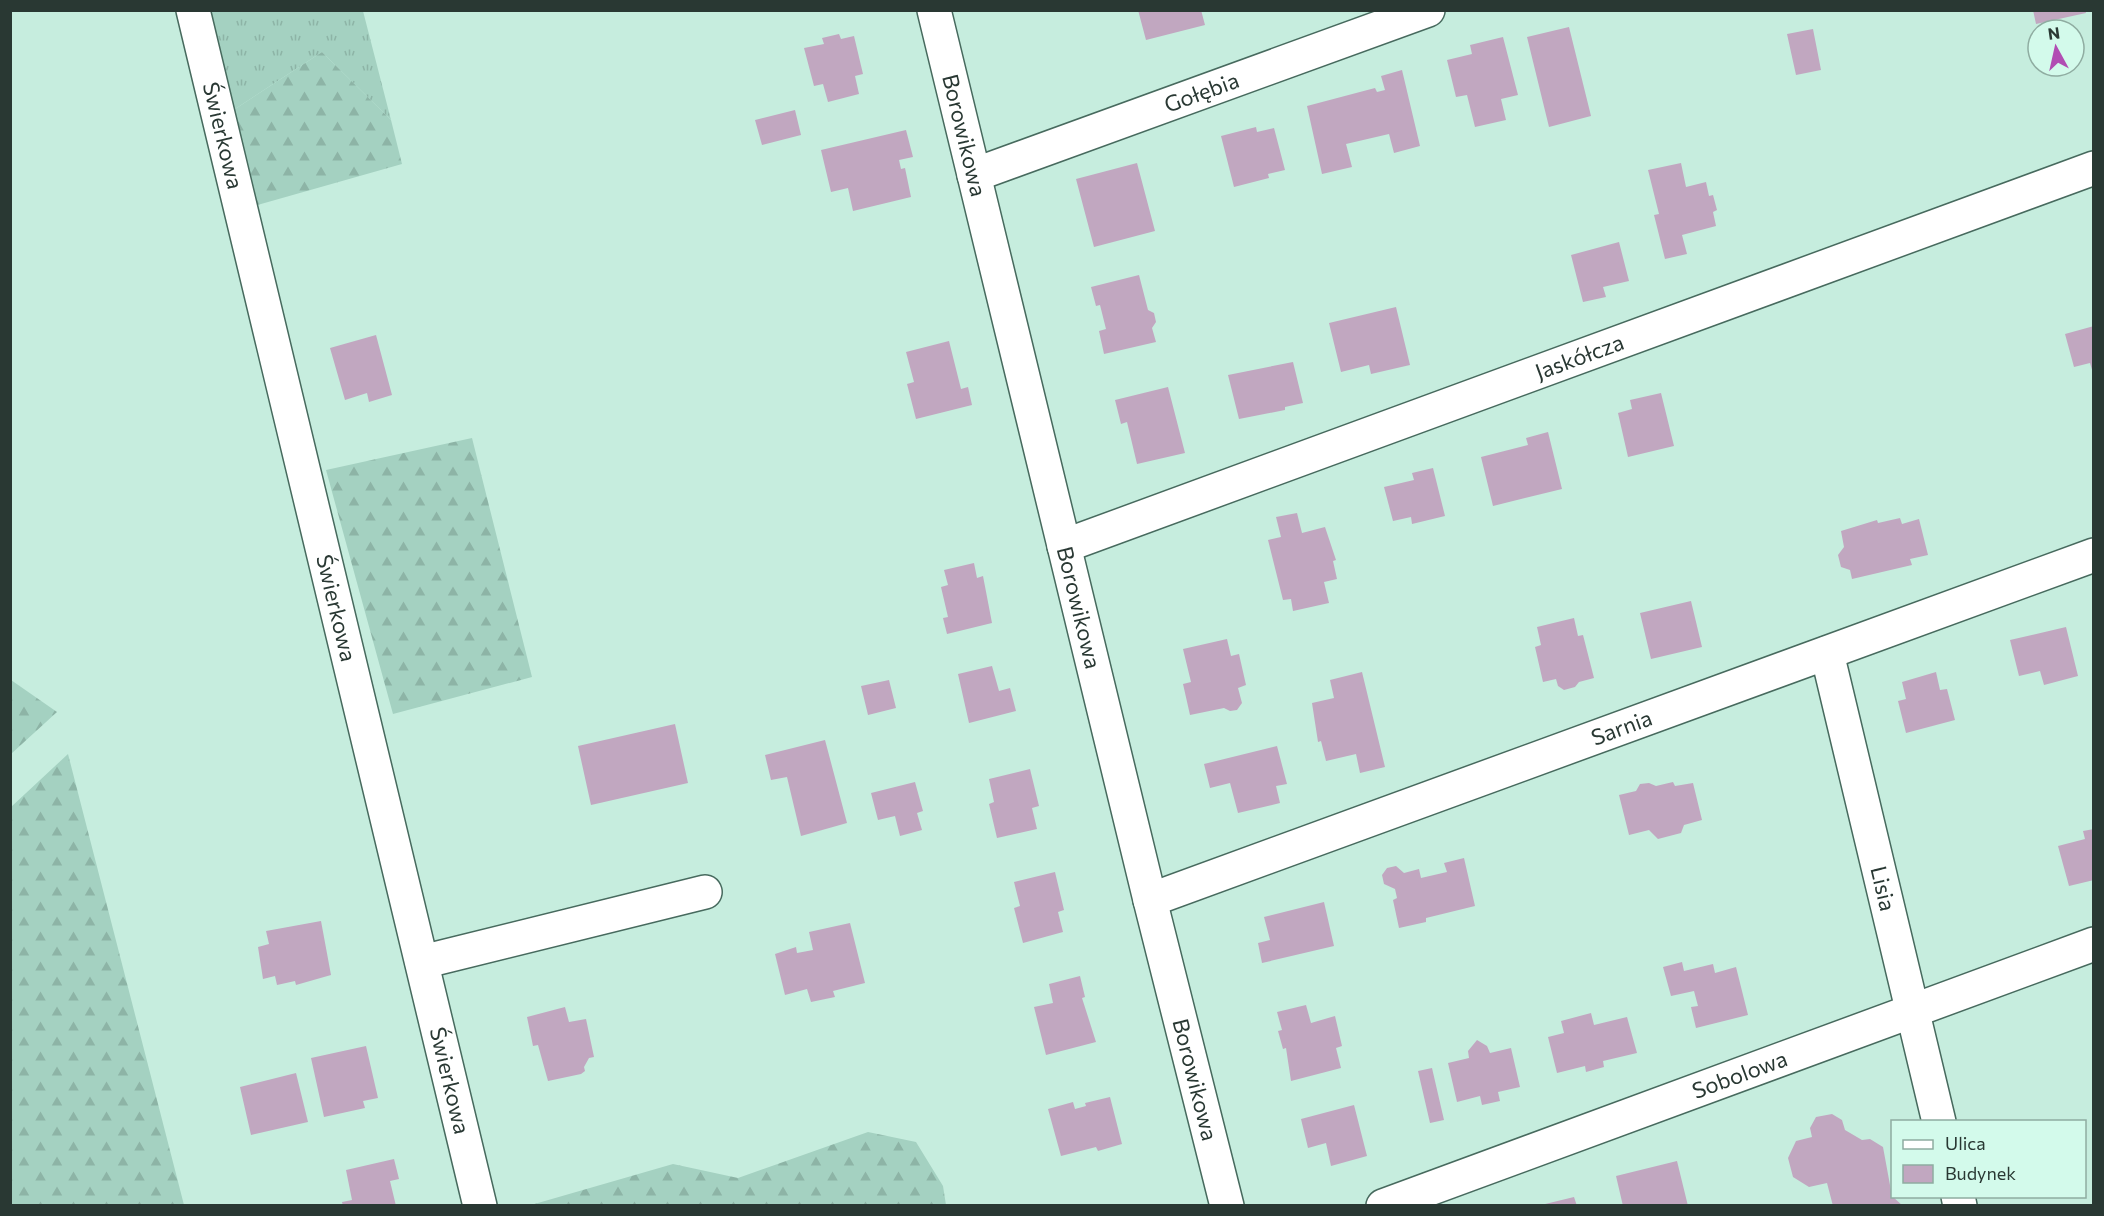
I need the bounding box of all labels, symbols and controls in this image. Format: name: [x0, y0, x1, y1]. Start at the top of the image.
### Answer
north arrow: [2026, 18, 2086, 78]
text: N: [2047, 22, 2061, 43]
street label: Gołębia: [1160, 66, 1242, 118]
street label: Borowikowa: [937, 71, 993, 199]
street label: Świerkowa: [198, 79, 249, 192]
street label: Jaskółcza: [1531, 328, 1627, 385]
street label: Borowikowa: [1052, 544, 1107, 671]
street label: Świerkowa: [311, 552, 363, 664]
street label: Sarnia: [1587, 704, 1656, 751]
street label: Lisia: [1865, 863, 1902, 914]
street label: Borowikowa: [1167, 1016, 1224, 1143]
street label: Świerkowa: [425, 1024, 476, 1137]
street label: Sobolowa: [1688, 1044, 1791, 1104]
legend: [1891, 1120, 2086, 1198]
text: Ulica: [1945, 1132, 1986, 1154]
text: Budynek: [1945, 1162, 2016, 1184]

